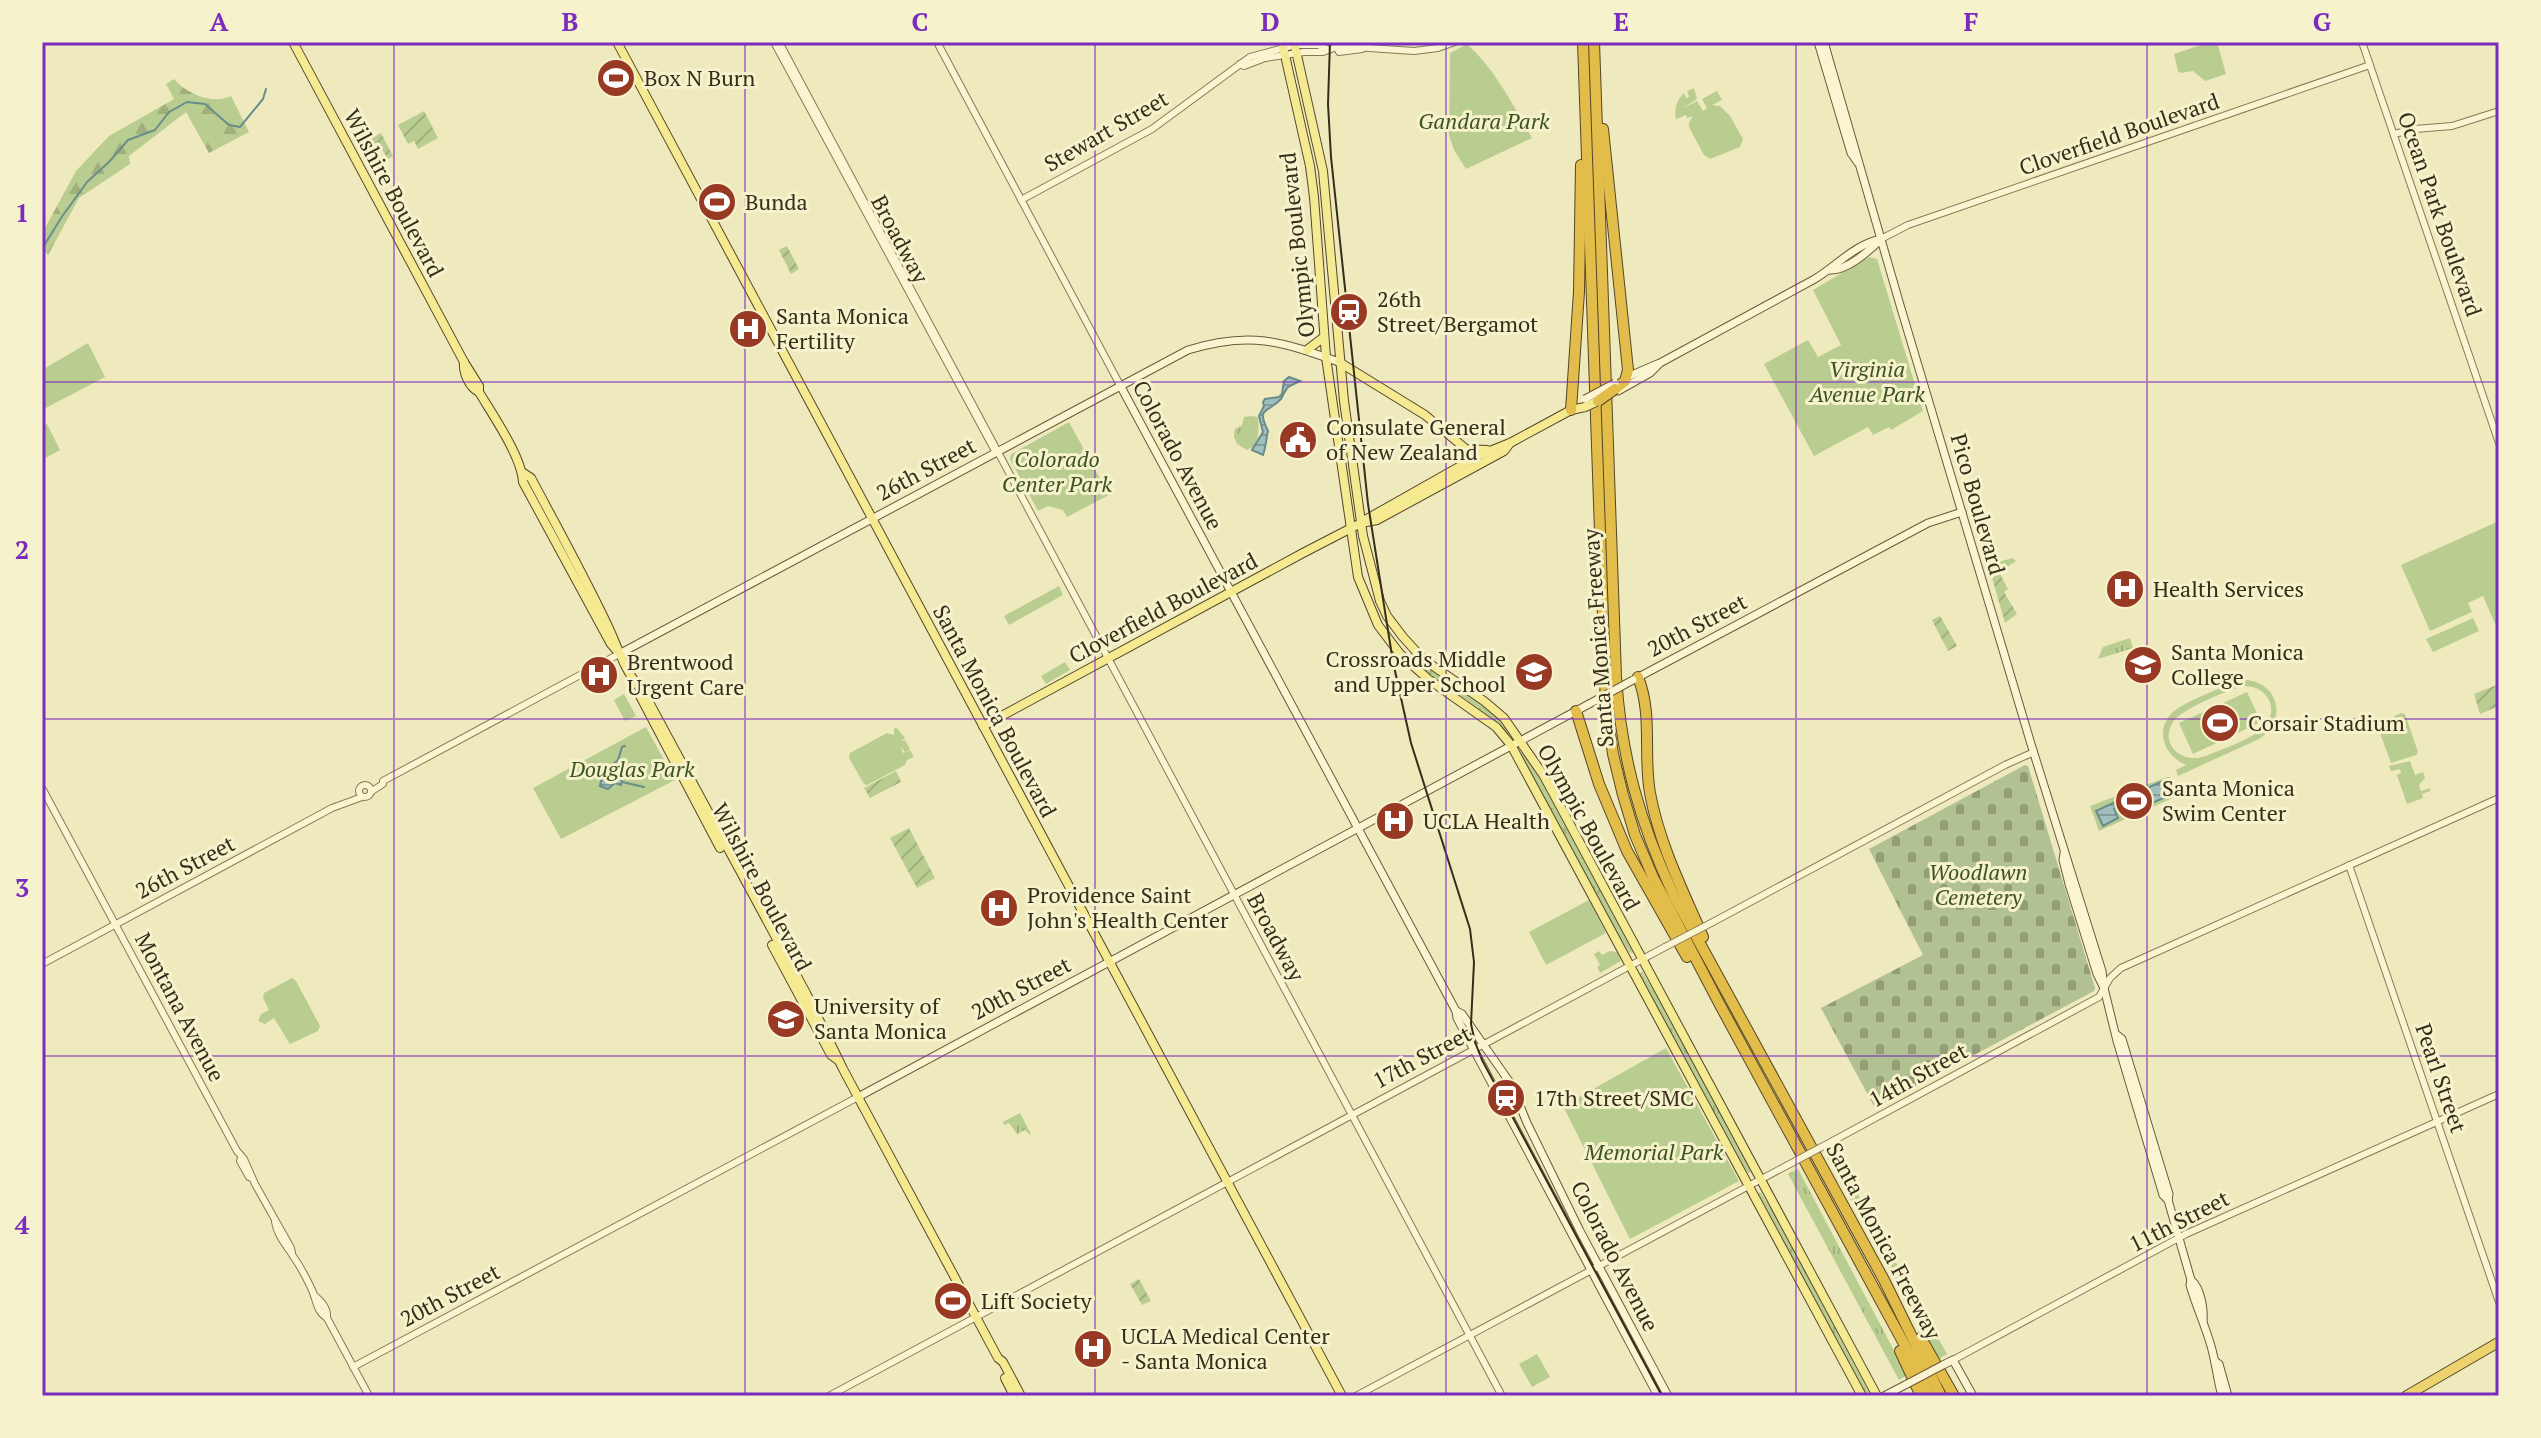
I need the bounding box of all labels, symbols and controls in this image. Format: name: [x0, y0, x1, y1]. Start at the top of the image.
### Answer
text: A: [210, 4, 229, 38]
text: B: [562, 4, 578, 38]
text: C: [912, 4, 928, 38]
text: D: [1260, 4, 1280, 38]
text: E: [1613, 4, 1629, 38]
text: F: [1964, 4, 1979, 38]
text: G: [2313, 4, 2332, 38]
sports icon: Box N Burn: [595, 57, 637, 99]
place label: Box N Burn: [644, 63, 755, 92]
street label: Stewart Street: [1038, 83, 1173, 178]
street label: Cloverfield Boulevard: [2015, 86, 2223, 181]
street label: Wilshire Boulevard: [338, 104, 451, 282]
park label: Gandara Park: [1418, 106, 1550, 135]
street label: Ocean Park Boulevard: [2392, 108, 2489, 320]
street label: Olympic Boulevard: [1272, 151, 1321, 339]
sports icon: Bunda: [696, 181, 738, 223]
place label: Bunda: [745, 187, 808, 216]
street label: Broadway: [865, 190, 936, 289]
text: 1: [15, 195, 29, 229]
place label: 26th Street/Bergamot: [1377, 284, 1538, 338]
station icon: 26th Street/Bergamot: [1328, 291, 1370, 333]
place label: Santa Monica Fertility: [776, 301, 909, 355]
hospital icon: Santa Monica Fertility: [727, 308, 769, 350]
park label: Virginia Avenue Park: [1807, 354, 1925, 408]
street label: Colorado Avenue: [1127, 375, 1230, 535]
place label: Consulate General of New Zealand: [1326, 412, 1506, 466]
public building icon: Consulate General of New Zealand: [1277, 419, 1319, 461]
street label: 26th Street: [871, 430, 981, 507]
street label: Pico Boulevard: [1944, 430, 2012, 578]
park label: Colorado Center Park: [1002, 444, 1113, 498]
street label: Santa Monica Freeway: [1575, 527, 1620, 748]
text: 2: [15, 532, 29, 566]
street label: Cloverfield Boulevard: [1063, 546, 1262, 670]
hospital icon: Health Services: [2104, 568, 2146, 610]
place label: Health Services: [2153, 574, 2304, 603]
street label: 20th Street: [1642, 586, 1752, 663]
street label: Santa Monica Boulevard: [927, 599, 1064, 822]
place label: Santa Monica College: [2171, 637, 2304, 691]
place label: Crossroads Middle and Upper School: [1326, 644, 1506, 698]
school or university icon: Santa Monica College: [2122, 644, 2164, 686]
place label: Brentwood Urgent Care: [627, 647, 744, 701]
school or university icon: Crossroads Middle and Upper School: [1513, 651, 1555, 693]
hospital icon: Brentwood Urgent Care: [578, 654, 620, 696]
sports icon: Corsair Stadium: [2199, 702, 2241, 744]
place label: Corsair Stadium: [2248, 708, 2405, 737]
street label: Olympic Boulevard: [1532, 738, 1647, 915]
park label: Douglas Park: [568, 754, 695, 783]
place label: Santa Monica Swim Center: [2162, 773, 2295, 827]
sports icon: Santa Monica Swim Center: [2113, 780, 2155, 822]
street label: Wilshire Boulevard: [706, 798, 819, 976]
hospital icon: UCLA Health: [1374, 800, 1416, 842]
place label: UCLA Health: [1423, 806, 1550, 835]
street label: 26th Street: [130, 828, 240, 905]
park label: Woodlawn Cemetery: [1929, 857, 2027, 911]
text: 3: [15, 870, 29, 904]
place label: Providence Saint John's Health Center: [1027, 880, 1229, 934]
hospital icon: Providence Saint John's Health Center: [978, 887, 1020, 929]
street label: Broadway: [1241, 888, 1312, 987]
street label: Montana Avenue: [129, 927, 232, 1086]
street label: 20th Street: [966, 949, 1076, 1026]
place label: University of Santa Monica: [814, 991, 947, 1045]
school or university icon: University of Santa Monica: [765, 998, 807, 1040]
street label: 17th Street: [1367, 1018, 1476, 1095]
street label: Pearl Street: [2409, 1019, 2474, 1136]
street label: 14th Street: [1863, 1036, 1972, 1114]
station icon: 17th Street/SMC: [1485, 1077, 1527, 1119]
place label: 17th Street/SMC: [1534, 1083, 1694, 1112]
park label: Memorial Park: [1584, 1137, 1724, 1166]
street label: Santa Monica Freeway: [1820, 1137, 1949, 1345]
street label: Colorado Avenue: [1565, 1175, 1666, 1336]
street label: 11th Street: [2124, 1183, 2234, 1258]
text: 4: [15, 1207, 30, 1241]
street label: 20th Street: [395, 1256, 505, 1333]
sports icon: Lift Society: [932, 1280, 974, 1322]
place label: Lift Society: [981, 1286, 1093, 1315]
place label: UCLA Medical Center - Santa Monica: [1121, 1321, 1330, 1375]
hospital icon: UCLA Medical Center - Santa Monica: [1072, 1328, 1114, 1370]

